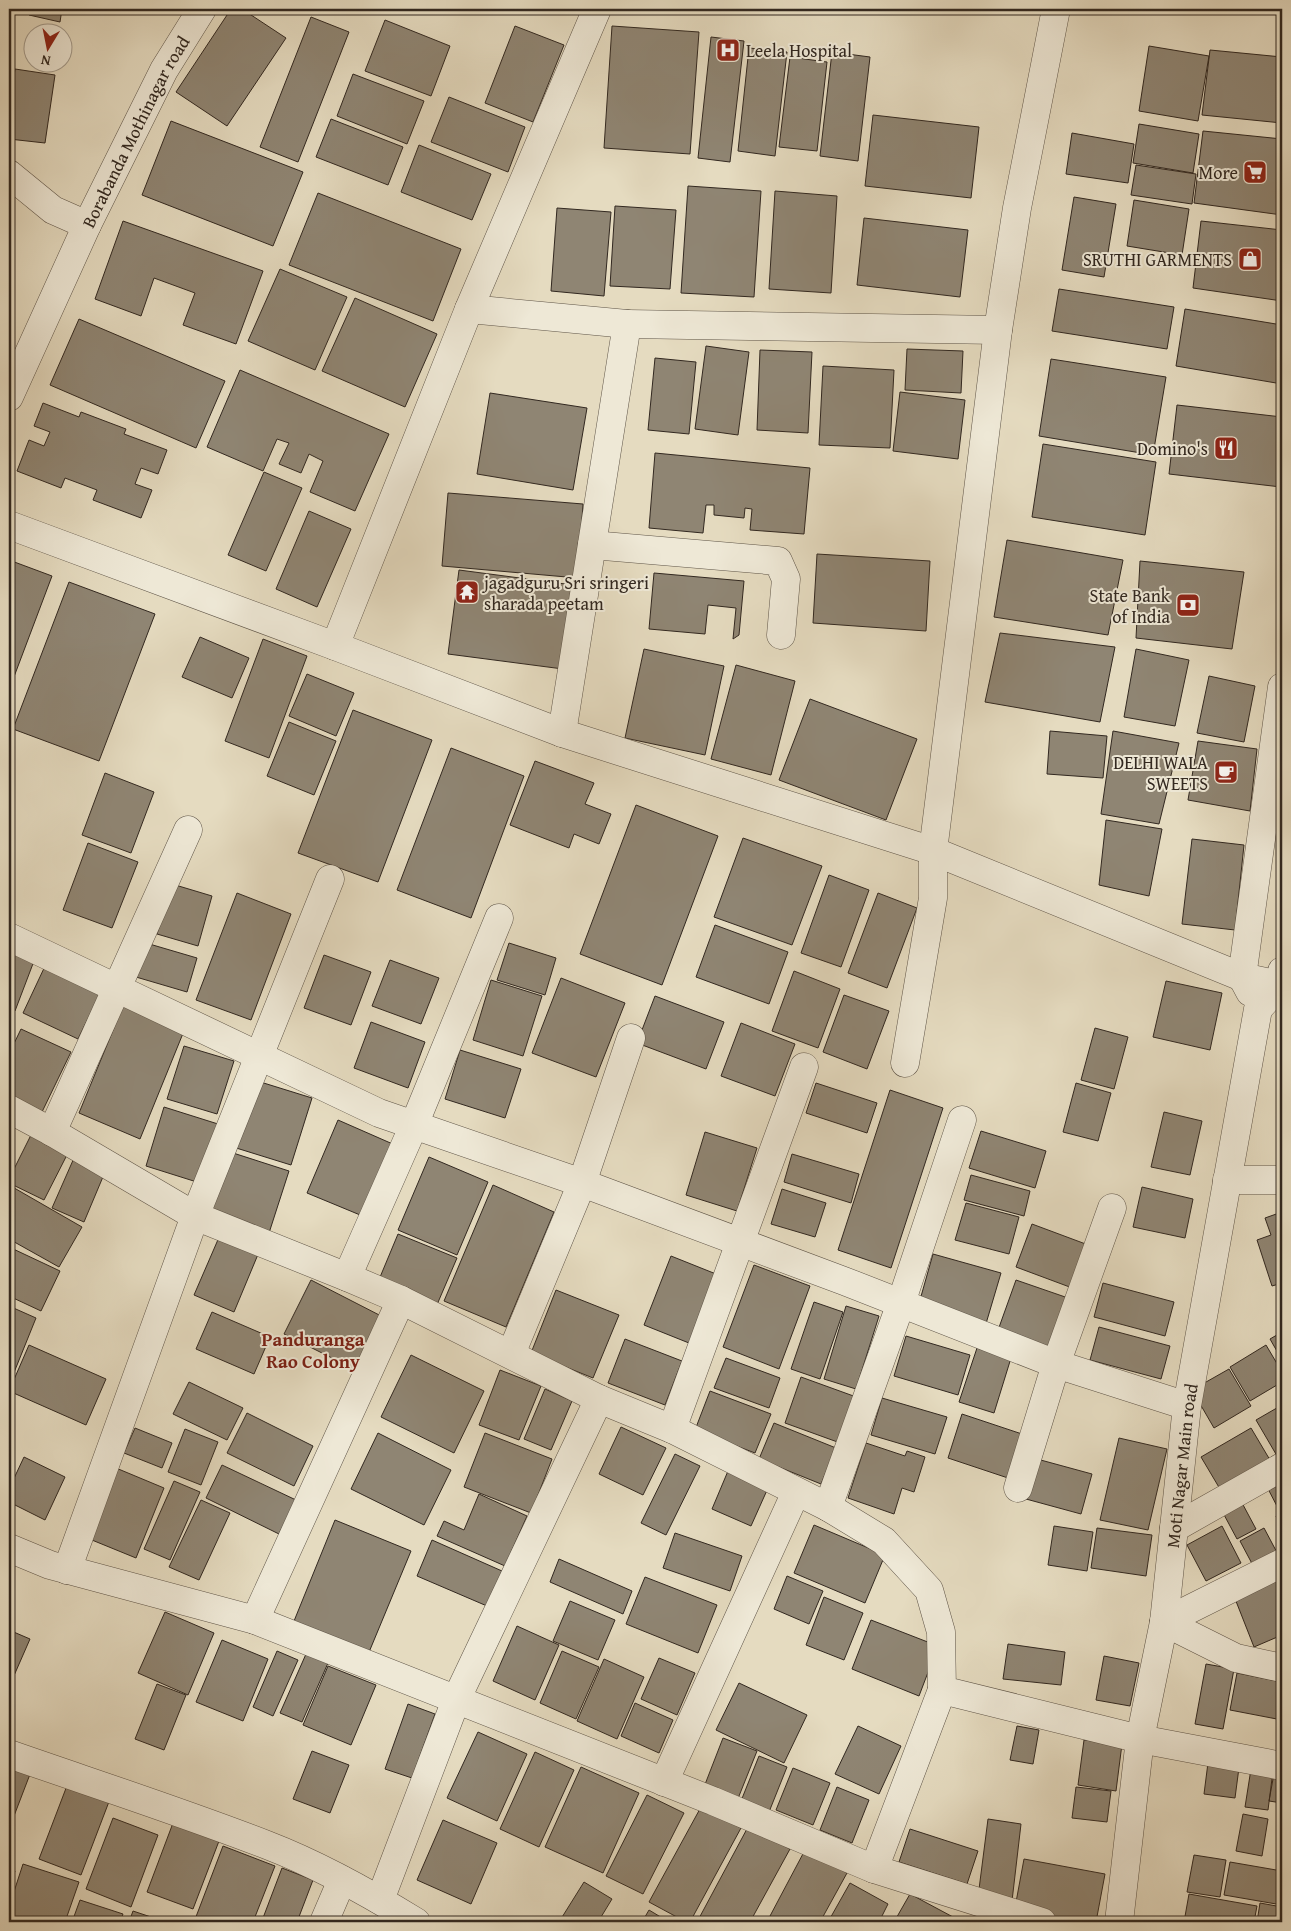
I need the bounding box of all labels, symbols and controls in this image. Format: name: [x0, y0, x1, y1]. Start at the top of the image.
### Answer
north arrow: [22, 22, 72, 72]
street label: Borabanda Mothinagar road: [74, 30, 196, 232]
hospital icon: Leela Hospital: [715, 37, 741, 63]
place label: Leela Hospital: [746, 37, 852, 64]
text: N: [39, 50, 52, 71]
place label: More: [1198, 159, 1238, 186]
supermarket icon: More: [1242, 159, 1268, 185]
place label: SRUTHI GARMENTS: [1083, 246, 1232, 273]
shop icon: SRUTHI GARMENTS: [1237, 246, 1263, 272]
place label: Domino's: [1137, 435, 1208, 462]
restaurant icon: Domino's: [1213, 435, 1239, 461]
place label: jagadguru Sri sringeri sharada peetam: [481, 569, 649, 617]
temple icon: jagadguru Sri sringeri sharada peetam: [454, 579, 480, 605]
place label: State Bank of India: [1090, 582, 1171, 630]
bank icon: State Bank of India: [1175, 592, 1201, 618]
place label: DELHI WALA SWEETS: [1113, 749, 1208, 797]
cafe icon: DELHI WALA SWEETS: [1213, 759, 1239, 785]
district label: Panduranga Rao Colony: [261, 1325, 365, 1375]
street label: Moti Nagar Main road: [1158, 1381, 1204, 1549]

